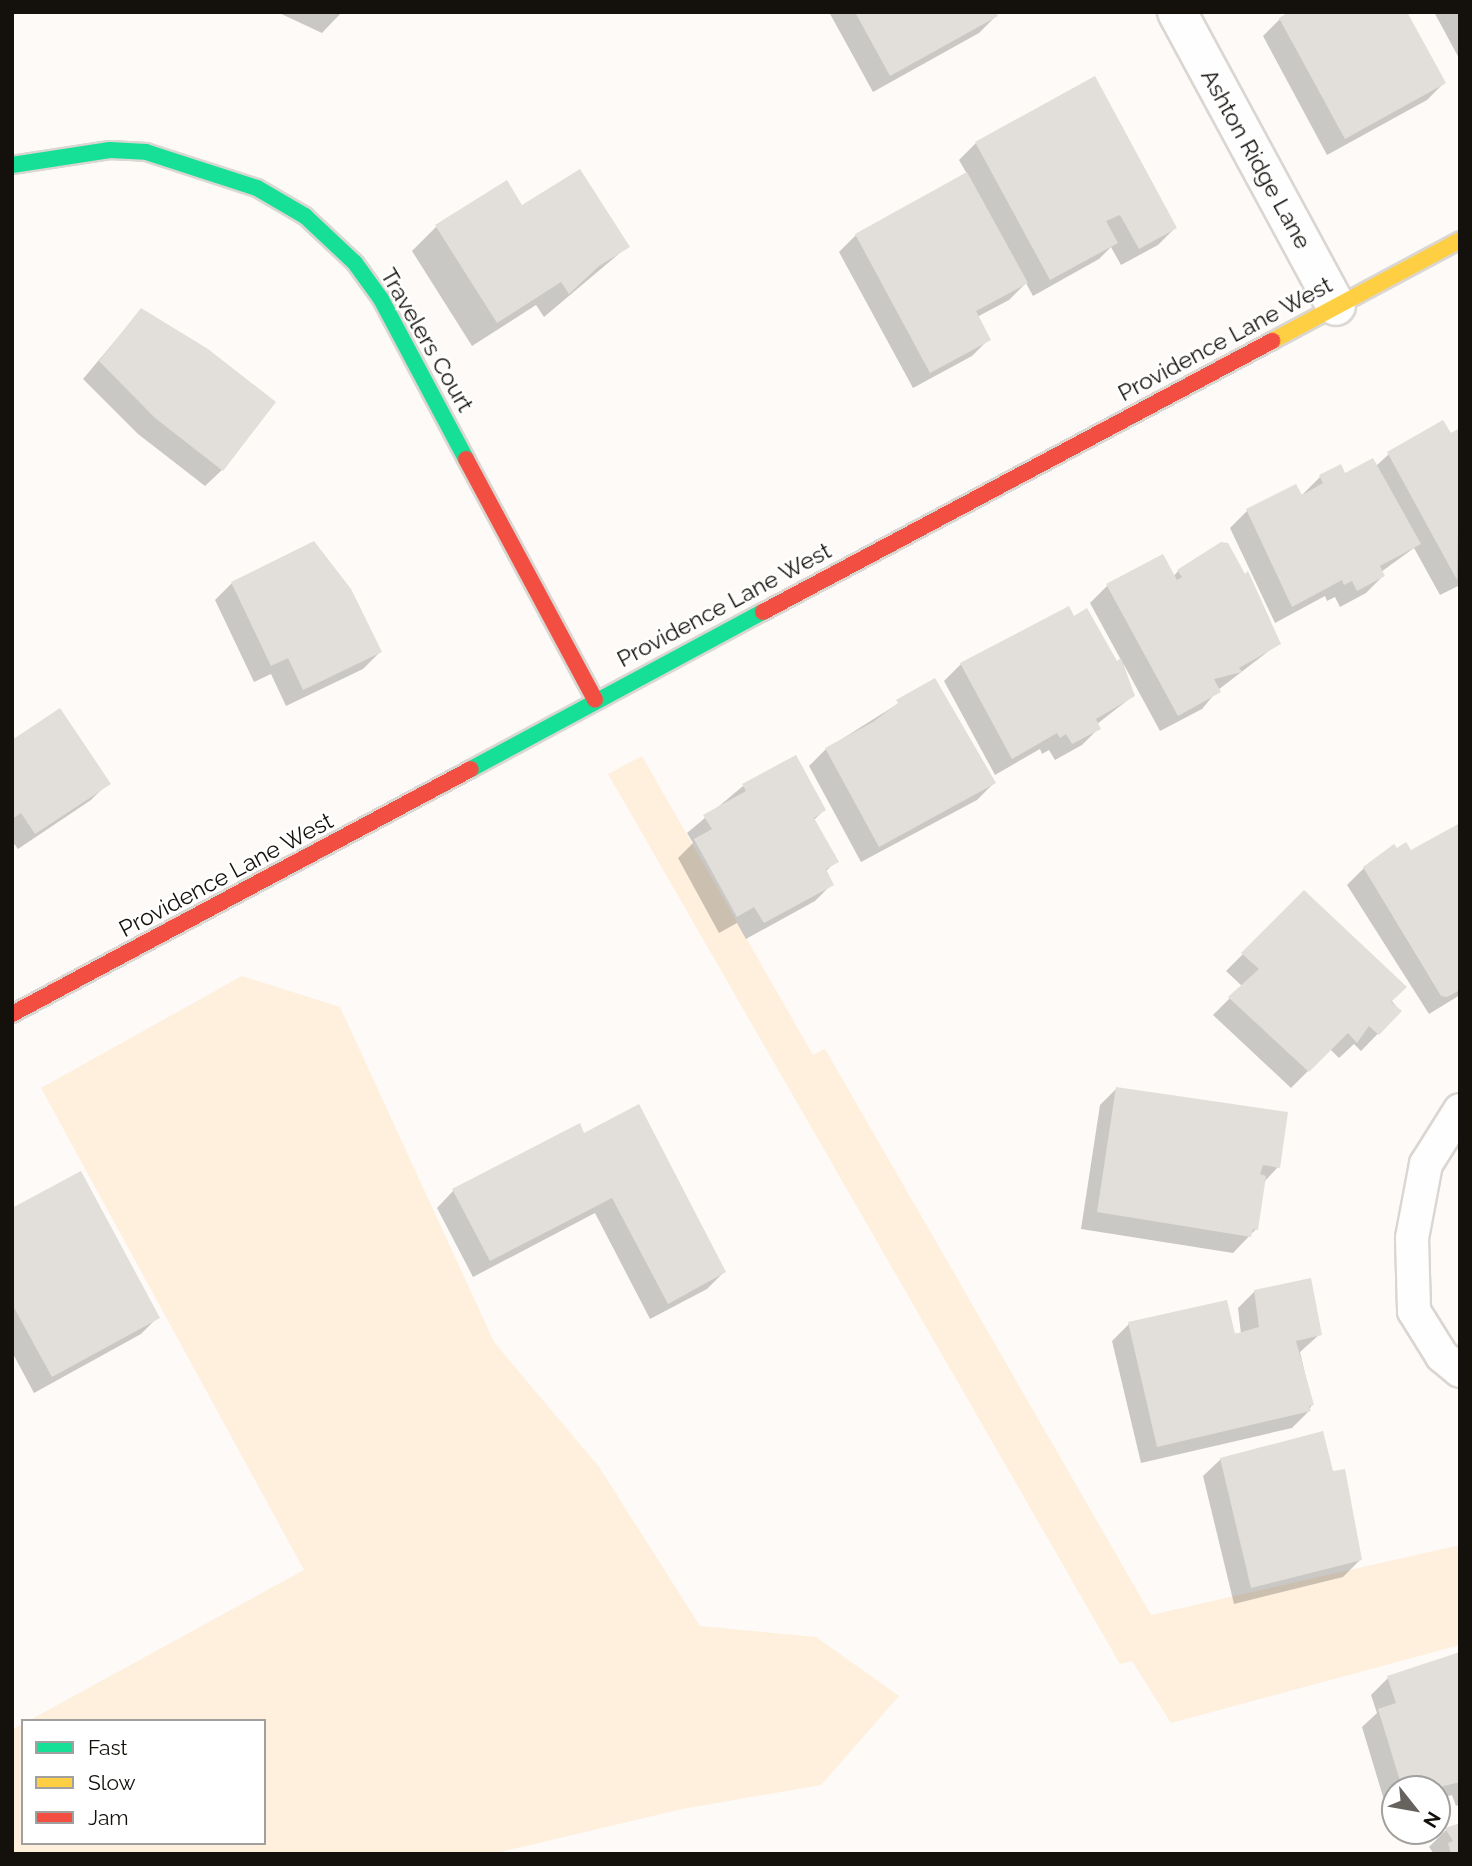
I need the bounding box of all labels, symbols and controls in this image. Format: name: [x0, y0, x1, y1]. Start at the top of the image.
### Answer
street label: Ashton Ridge Lane: [1195, 64, 1317, 254]
street label: Travelers Court: [375, 263, 479, 417]
street label: Providence Lane West: [1113, 271, 1337, 407]
street label: Providence Lane West: [612, 537, 836, 673]
street label: Providence Lane West: [114, 807, 338, 943]
legend: [21, 1719, 266, 1845]
text: Fast: [88, 1735, 128, 1760]
text: Slow: [88, 1770, 136, 1795]
north arrow: [1381, 1775, 1451, 1845]
text: Jam: [88, 1805, 129, 1830]
text: N: [1419, 1808, 1445, 1832]

